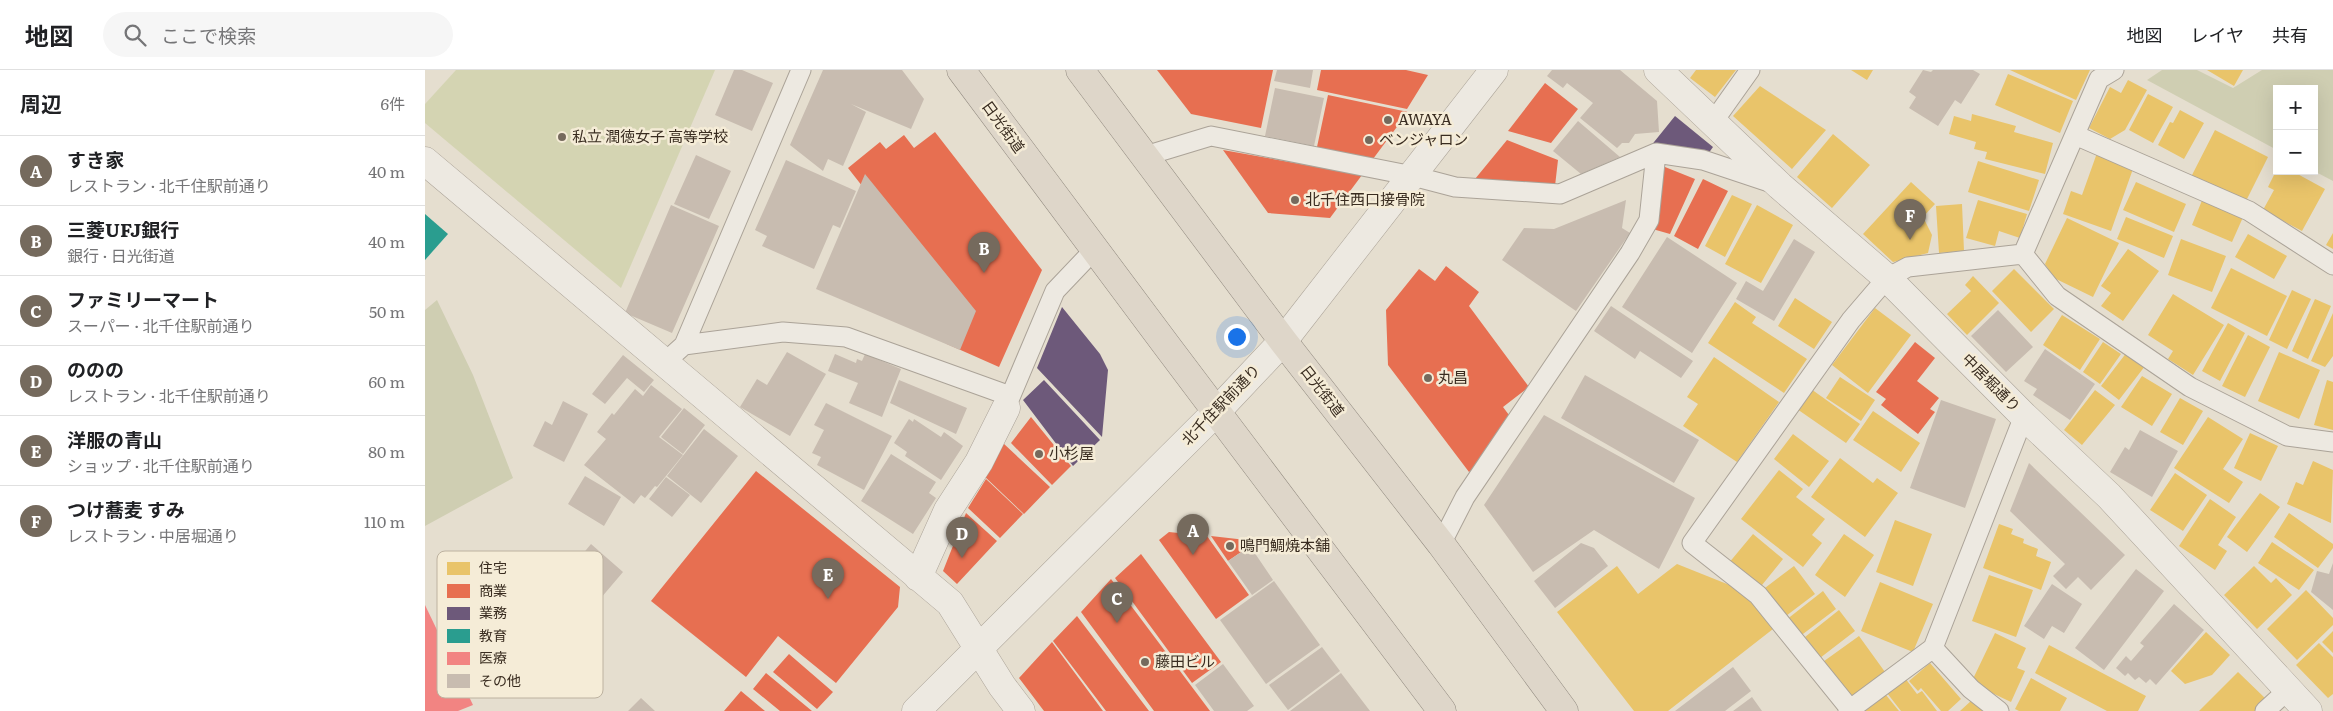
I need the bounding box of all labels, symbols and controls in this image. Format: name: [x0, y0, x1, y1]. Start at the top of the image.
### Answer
search box: [103, 12, 453, 57]
text: 地図: [25, 17, 73, 52]
icon: search: [121, 21, 149, 49]
text: ここで検索: [161, 21, 256, 49]
text: 地図: [2127, 21, 2163, 48]
text: レイヤ: [2191, 21, 2244, 48]
text: 共有: [2272, 21, 2308, 48]
map controls: [2273, 85, 2318, 175]
button: +: [2273, 85, 2318, 130]
text: 周辺: [20, 87, 62, 118]
text: 6件: [380, 91, 405, 115]
street label: 日光街道: [977, 95, 1031, 157]
place label: AWAYA: [1398, 107, 1452, 130]
marker: AWAYA: [1382, 114, 1394, 126]
place label: 私立 潤徳女子 高等学校: [572, 124, 728, 147]
place label: ベンジャロン: [1379, 127, 1468, 150]
button: −: [2273, 130, 2318, 175]
marker: 私立 潤徳女子 高等学校: [556, 131, 568, 143]
marker: ベンジャロン: [1363, 134, 1375, 146]
text: すき家: [67, 145, 124, 173]
text: A: [30, 159, 42, 183]
text: 40 m: [368, 159, 405, 183]
text: レストラン · 北千住駅前通り: [67, 173, 271, 197]
place label: 北千住西口接骨院: [1305, 187, 1425, 210]
marker: 北千住西口接骨院: [1289, 194, 1301, 206]
pin: F: [1894, 199, 1926, 240]
text: 三菱UFJ銀行: [67, 215, 179, 243]
text: B: [30, 229, 42, 253]
text: 40 m: [368, 229, 405, 253]
pin: B: [968, 232, 1000, 273]
text: 銀行 · 日光街道: [67, 243, 175, 267]
text: ファミリーマート: [67, 285, 219, 313]
text: C: [30, 299, 42, 323]
text: 50 m: [369, 299, 405, 323]
text: スーパー · 北千住駅前通り: [67, 313, 255, 337]
your location: [1224, 324, 1250, 350]
street label: 中居堀通り: [1957, 347, 2027, 417]
text: ののの: [67, 355, 124, 383]
street label: 北千住駅前通り: [1175, 358, 1265, 450]
street label: 日光街道: [1296, 359, 1351, 421]
place label: 丸昌: [1438, 365, 1468, 388]
text: D: [30, 369, 42, 393]
text: 60 m: [368, 369, 405, 393]
marker: 丸昌: [1422, 372, 1434, 384]
text: レストラン · 北千住駅前通り: [67, 383, 271, 407]
text: 洋服の青山: [67, 425, 162, 453]
text: E: [31, 439, 41, 463]
text: 80 m: [368, 439, 405, 463]
place label: 小杉屋: [1049, 441, 1094, 464]
marker: 小杉屋: [1033, 448, 1045, 460]
text: ショップ · 北千住駅前通り: [67, 453, 255, 477]
text: つけ蕎麦 すみ: [67, 495, 185, 523]
text: F: [31, 509, 41, 533]
text: 110 m: [364, 509, 405, 533]
pin: A: [1177, 514, 1209, 555]
pin: D: [946, 517, 978, 558]
text: レストラン · 中居堀通り: [67, 523, 239, 547]
place label: 鳴門鯛焼本舗: [1240, 533, 1330, 556]
marker: 鳴門鯛焼本舗: [1224, 540, 1236, 552]
legend: [437, 551, 603, 698]
text: 住宅: [479, 557, 507, 577]
pin: E: [812, 558, 844, 599]
text: 商業: [479, 580, 507, 600]
pin: C: [1101, 582, 1133, 623]
text: 業務: [479, 602, 507, 622]
text: 教育: [479, 625, 507, 645]
text: 医療: [479, 647, 507, 667]
place label: 藤田ビル: [1155, 649, 1215, 672]
marker: 藤田ビル: [1139, 656, 1151, 668]
text: その他: [479, 670, 521, 690]

